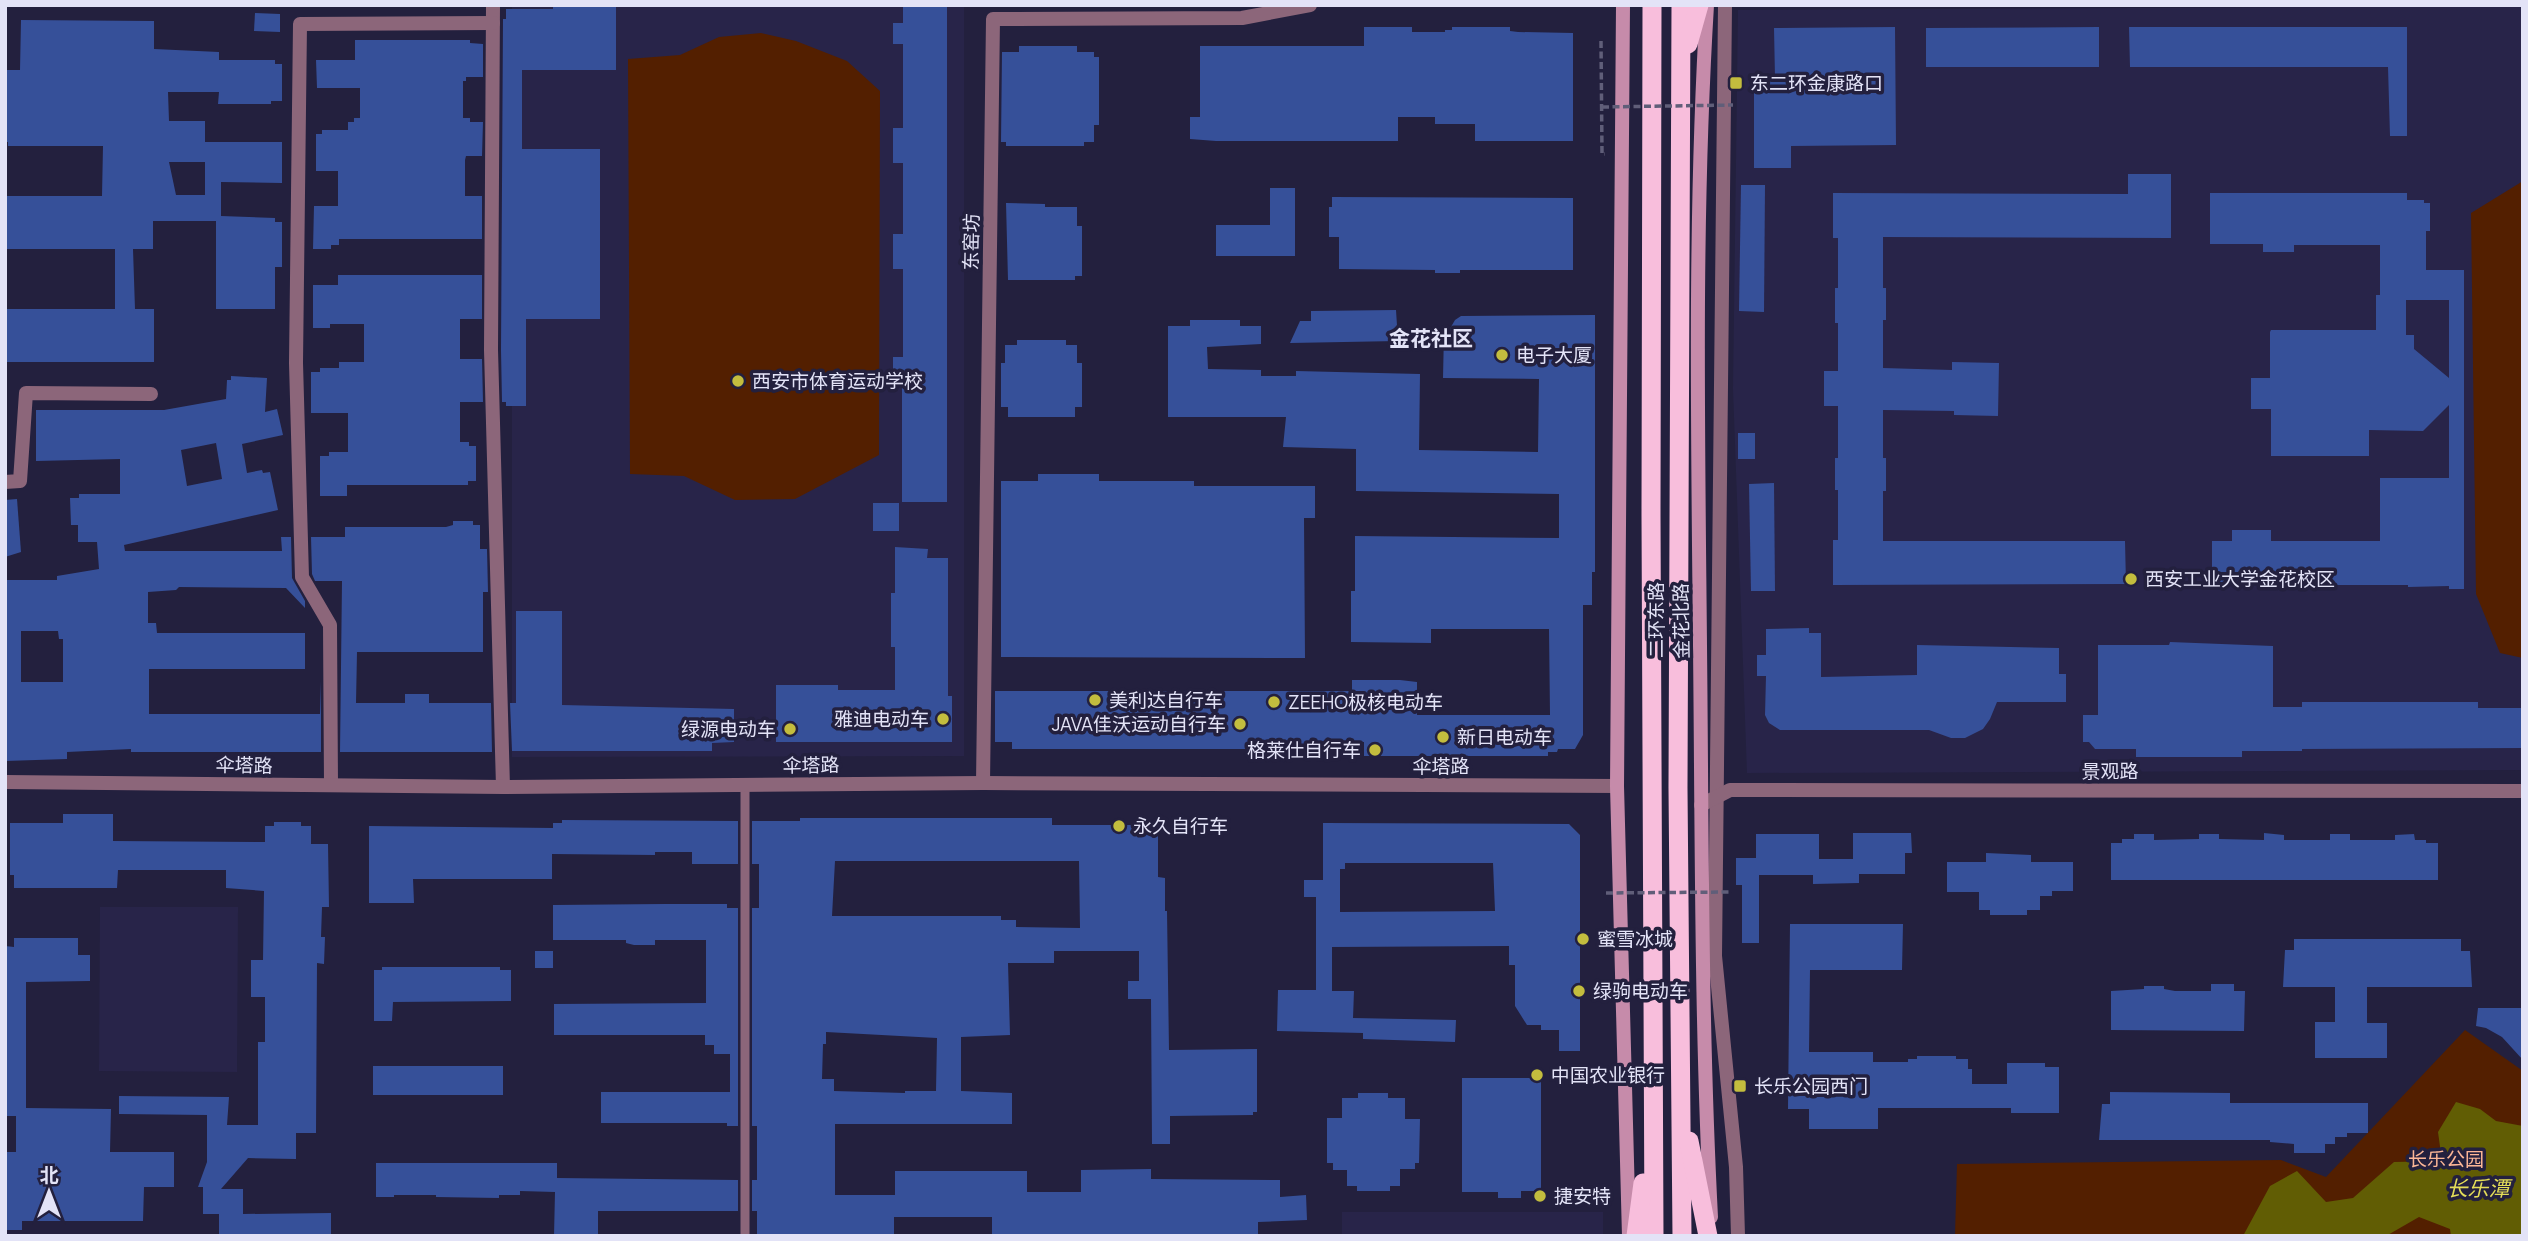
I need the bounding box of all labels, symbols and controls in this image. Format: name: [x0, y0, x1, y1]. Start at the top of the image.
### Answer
place label: 东二环金康路口: [1750, 70, 1883, 96]
marker: 东二环金康路口: [1728, 75, 1744, 91]
street label: 东窑坊: [958, 213, 984, 271]
district label: 金花社区: [1389, 324, 1473, 352]
place label: 电子大厦: [1516, 342, 1592, 368]
marker: 电子大厦: [1494, 347, 1510, 363]
place label: 西安市体育运动学校: [752, 368, 923, 394]
marker: 西安市体育运动学校: [730, 373, 746, 389]
place label: 西安工业大学金花校区: [2145, 566, 2335, 592]
marker: 西安工业大学金花校区: [2123, 571, 2139, 587]
street label: 二环东路: [1643, 582, 1669, 658]
street label: 金花北路: [1667, 583, 1695, 659]
place label: 美利达自行车: [1109, 687, 1223, 713]
place label: ZEEHO极核电动车: [1288, 689, 1443, 715]
marker: 美利达自行车: [1087, 692, 1103, 708]
marker: ZEEHO极核电动车: [1266, 694, 1282, 710]
place label: 雅迪电动车: [834, 706, 929, 732]
marker: 雅迪电动车: [935, 711, 951, 727]
place label: JAVA佳沃运动自行车: [1052, 711, 1226, 737]
place label: 绿源电动车: [681, 716, 776, 742]
marker: JAVA佳沃运动自行车: [1232, 716, 1248, 732]
marker: 绿源电动车: [782, 721, 798, 737]
place label: 新日电动车: [1457, 724, 1552, 750]
marker: 新日电动车: [1435, 729, 1451, 745]
place label: 格莱仕自行车: [1247, 737, 1361, 763]
marker: 格莱仕自行车: [1367, 742, 1383, 758]
street label: 伞塔路: [215, 752, 273, 778]
street label: 伞塔路: [782, 752, 840, 778]
street label: 伞塔路: [1412, 753, 1470, 779]
street label: 景观路: [2081, 758, 2139, 784]
place label: 永久自行车: [1133, 813, 1228, 839]
marker: 永久自行车: [1111, 818, 1127, 834]
place label: 蜜雪冰城: [1597, 926, 1673, 952]
marker: 蜜雪冰城: [1575, 931, 1591, 947]
place label: 绿驹电动车: [1593, 978, 1688, 1004]
marker: 绿驹电动车: [1571, 983, 1587, 999]
place label: 中国农业银行: [1551, 1062, 1665, 1088]
marker: 中国农业银行: [1529, 1067, 1545, 1083]
place label: 长乐公园西门: [1754, 1073, 1868, 1099]
marker: 长乐公园西门: [1732, 1078, 1748, 1094]
park label: 长乐公园: [2408, 1146, 2484, 1172]
north arrow: [14, 1157, 84, 1227]
text: 北: [39, 1162, 59, 1188]
water label: 长乐潭: [2447, 1174, 2513, 1202]
place label: 捷安特: [1554, 1183, 1611, 1209]
marker: 捷安特: [1532, 1188, 1548, 1204]

